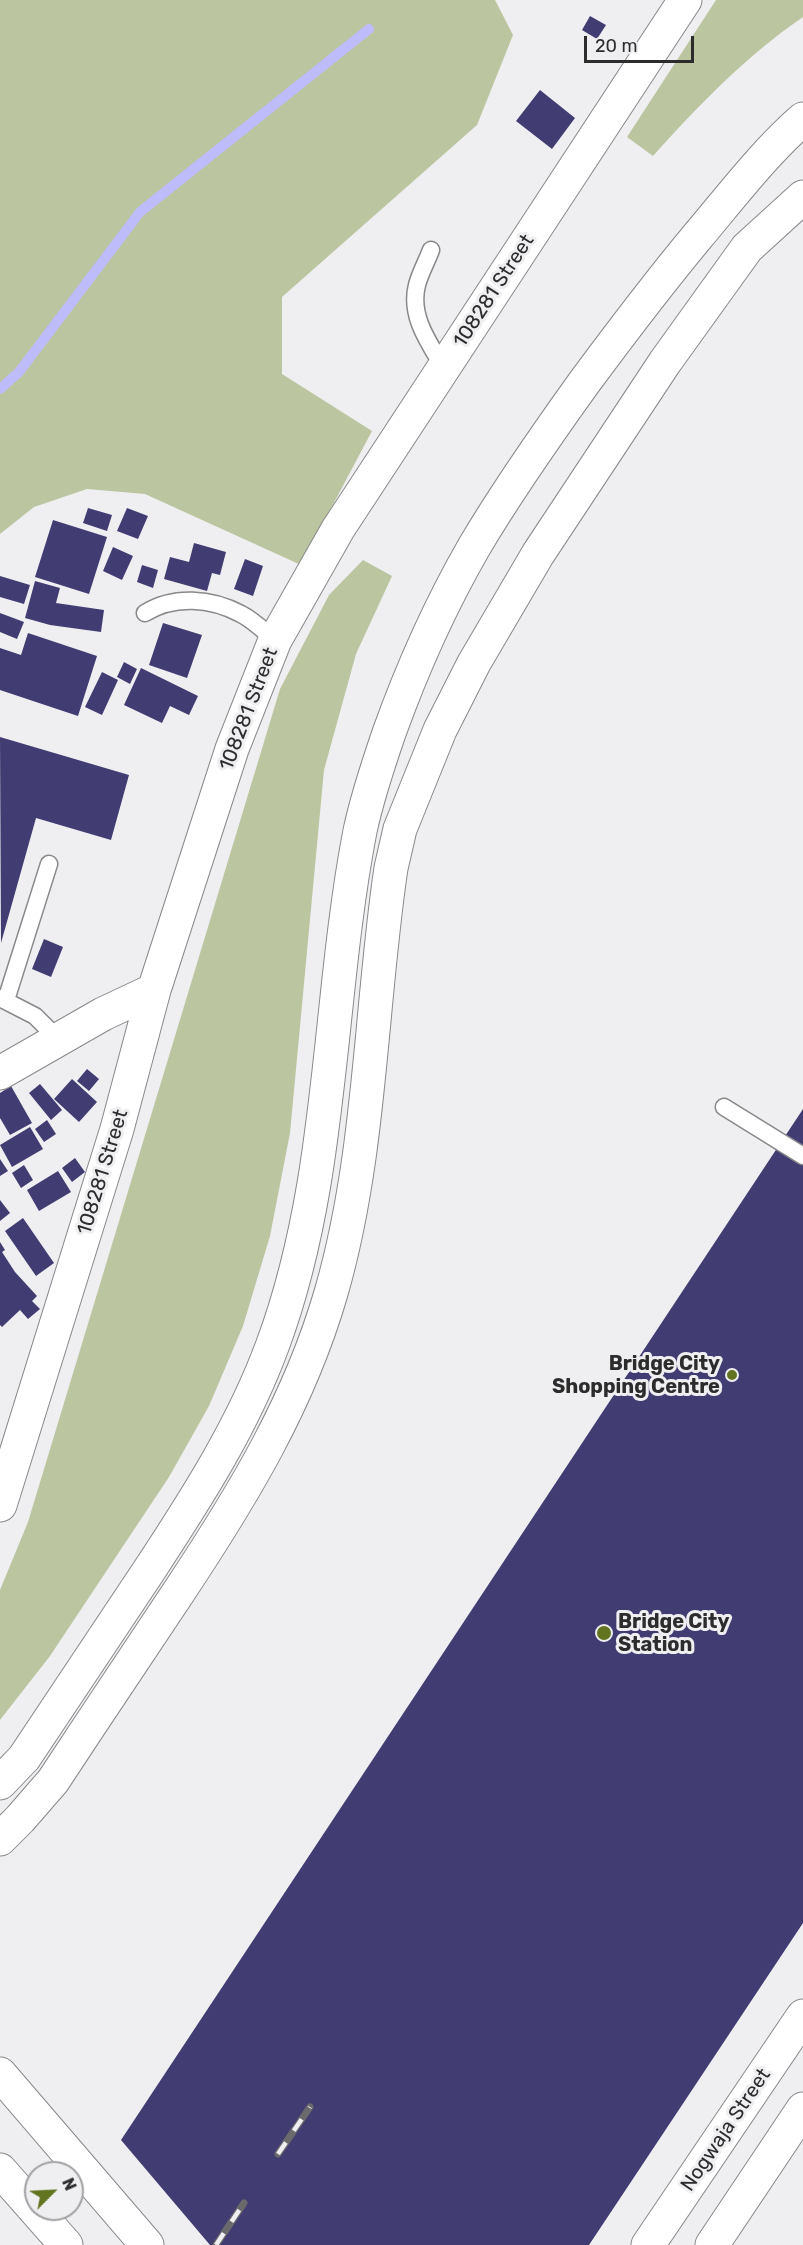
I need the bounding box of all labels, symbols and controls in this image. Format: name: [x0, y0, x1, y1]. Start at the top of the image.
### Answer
scale bar: [587, 24, 696, 62]
text: 20 m: [595, 35, 637, 57]
street label: 108281 Street: [449, 230, 539, 352]
street label: 108281 Street: [215, 644, 283, 774]
street label: 108281 Street: [73, 1106, 133, 1238]
place label: Bridge City Shopping Centre: [552, 1352, 720, 1399]
marker: Bridge City Shopping Centre: [725, 1368, 739, 1382]
place label: Bridge City Station: [618, 1610, 729, 1657]
marker: Bridge City Station: [595, 1624, 613, 1642]
street label: Nogwaja Street: [676, 2064, 776, 2196]
north arrow: [24, 2161, 84, 2221]
text: N: [58, 2175, 80, 2193]

